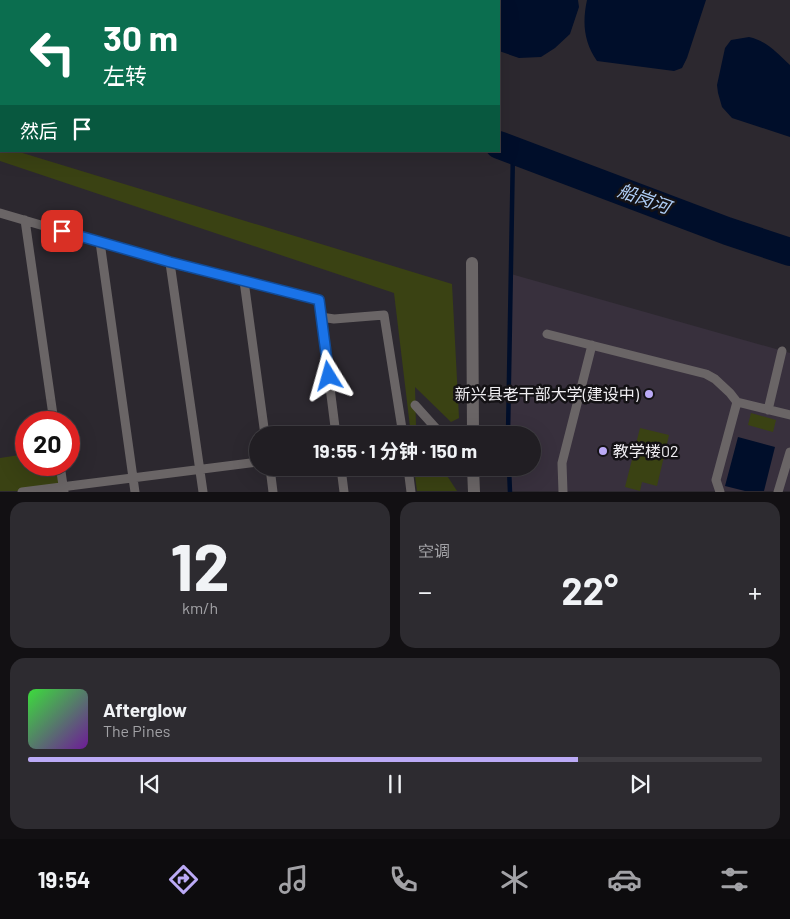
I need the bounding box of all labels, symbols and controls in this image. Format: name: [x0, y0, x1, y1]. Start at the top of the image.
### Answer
text: 30 m: [103, 16, 178, 58]
icon: left: [20, 20, 85, 85]
text: 左转: [103, 62, 147, 88]
icon: arrive: [68, 115, 96, 143]
text: 然后: [20, 119, 58, 142]
water label: 船岗河: [615, 178, 676, 219]
pin: [41, 210, 83, 252]
icon: arrive: [48, 217, 76, 245]
position arrow: [302, 349, 354, 401]
place label: 新兴县老干部大学(建设中): [455, 384, 640, 403]
marker: 新兴县老干部大学(建设中): [643, 388, 655, 400]
speed limit sign: 20: [15, 411, 80, 476]
text: 19:55 · 1 分钟 · 150 m: [313, 439, 477, 462]
place label: 教学楼02: [613, 441, 679, 460]
marker: 教学楼02: [597, 445, 609, 457]
text: 12: [170, 526, 230, 604]
text: 空调: [418, 541, 450, 560]
text: 22°: [562, 567, 618, 613]
text: −: [418, 574, 432, 608]
text: +: [748, 574, 762, 608]
text: km/h: [182, 598, 218, 617]
text: Afterglow: [103, 698, 187, 721]
text: The Pines: [103, 721, 171, 740]
icon: previous: [136, 770, 164, 798]
icon: pause: [381, 770, 409, 798]
icon: next: [626, 770, 654, 798]
icon: directions: [166, 862, 201, 897]
icon: music: [276, 862, 311, 897]
icon: phone: [386, 862, 421, 897]
icon: climate: [497, 862, 532, 897]
icon: car: [607, 862, 642, 897]
icon: filters: [717, 862, 752, 897]
text: 19:54: [38, 866, 90, 892]

